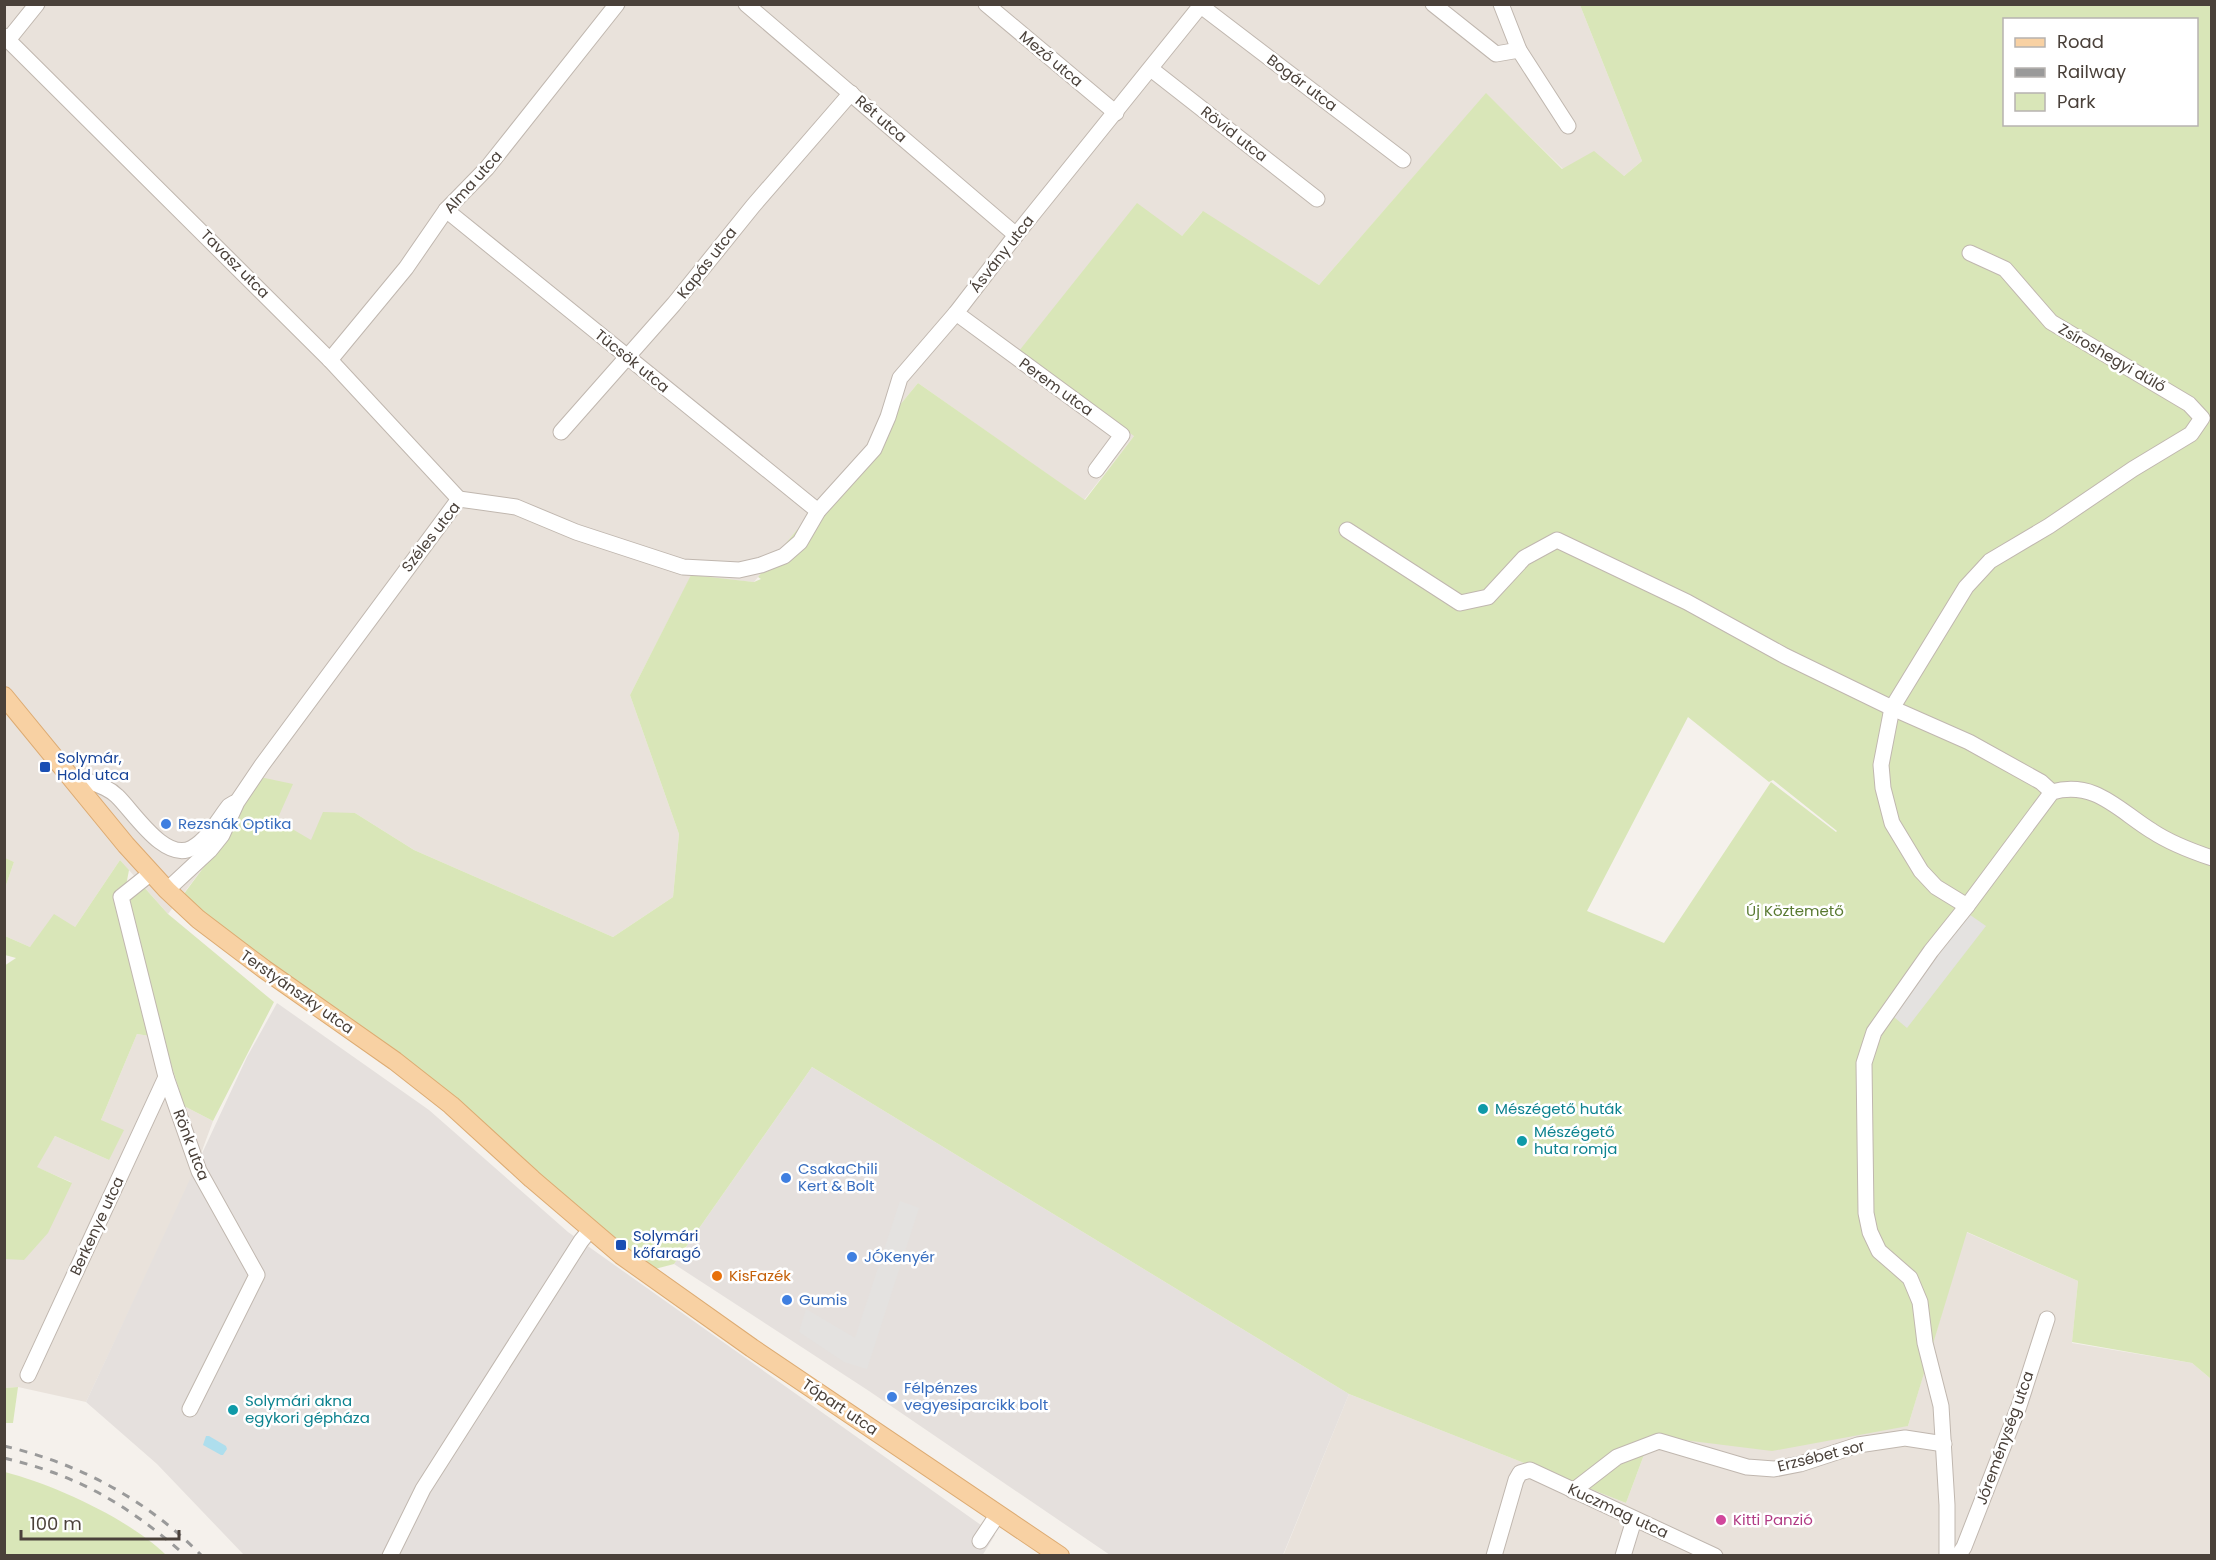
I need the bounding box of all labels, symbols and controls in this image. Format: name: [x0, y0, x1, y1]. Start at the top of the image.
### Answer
legend: [2003, 18, 2198, 126]
street label: Mező utca: [1015, 26, 1088, 91]
text: Road: [2057, 29, 2104, 54]
street label: Bogár utca: [1263, 49, 1342, 116]
text: Railway: [2057, 59, 2126, 84]
text: Park: [2057, 89, 2096, 114]
street label: Rét utca: [851, 90, 912, 147]
street label: Rövid utca: [1197, 101, 1272, 166]
street label: Alma utca: [439, 146, 506, 218]
street label: Ásvány utca: [965, 211, 1038, 297]
street label: Kapás utca: [672, 223, 741, 303]
street label: Tavasz utca: [196, 224, 275, 303]
street label: Zsíroshegyi dűlő: [2055, 318, 2170, 397]
street label: Tücsök utca: [591, 324, 674, 397]
street label: Perem utca: [1015, 353, 1098, 421]
street label: Széles utca: [396, 497, 465, 576]
place label: Solymár, Hold utca: [57, 747, 129, 785]
marker: Solymár, Hold utca: [38, 760, 52, 774]
place label: Rezsnák Optika: [178, 813, 292, 834]
marker: Rezsnák Optika: [159, 817, 173, 831]
park label: Új Köztemető: [1746, 900, 1844, 921]
street label: Terstyánszky utca: [237, 945, 358, 1039]
place label: Mészégető huták: [1495, 1098, 1622, 1119]
marker: Mészégető huták: [1476, 1102, 1490, 1116]
street label: Rönk utca: [168, 1106, 215, 1183]
place label: Mészégető huta romja: [1534, 1121, 1617, 1159]
marker: Mészégető huta romja: [1515, 1134, 1529, 1148]
place label: CsakaChili Kert & Bolt: [798, 1158, 878, 1196]
marker: CsakaChili Kert & Bolt: [779, 1171, 793, 1185]
street label: Berkenye utca: [64, 1173, 129, 1279]
place label: Solymári kőfaragó: [633, 1225, 701, 1263]
marker: Solymári kőfaragó: [614, 1238, 628, 1252]
place label: JÓKenyér: [864, 1246, 935, 1267]
marker: JÓKenyér: [845, 1250, 859, 1264]
place label: KisFazék: [729, 1265, 791, 1286]
marker: KisFazék: [710, 1269, 724, 1283]
place label: Gumis: [799, 1289, 847, 1310]
marker: Gumis: [780, 1293, 794, 1307]
street label: Jóreménység utca: [1971, 1368, 2038, 1508]
street label: Tópart utca: [798, 1373, 882, 1440]
place label: Félpénzes vegyesiparcikk bolt: [904, 1377, 1048, 1415]
place label: Solymári akna egykori gépháza: [245, 1390, 370, 1428]
marker: Félpénzes vegyesiparcikk bolt: [885, 1390, 899, 1404]
marker: Solymári akna egykori gépháza: [226, 1403, 240, 1417]
street label: Erzsébet sor: [1775, 1434, 1867, 1476]
street label: Kuczmag utca: [1565, 1478, 1672, 1543]
scale bar: [21, 1503, 178, 1541]
place label: Kitti Panzió: [1733, 1509, 1813, 1530]
text: 100 m: [30, 1511, 82, 1536]
marker: Kitti Panzió: [1714, 1513, 1728, 1527]

